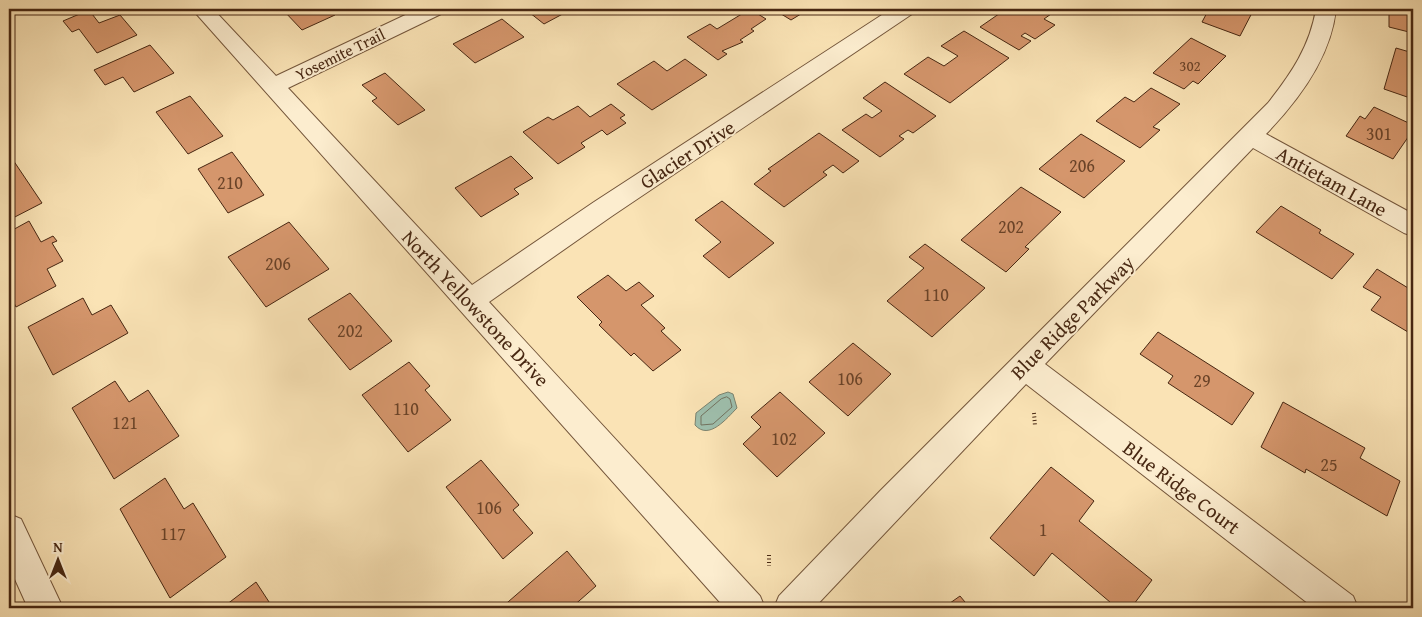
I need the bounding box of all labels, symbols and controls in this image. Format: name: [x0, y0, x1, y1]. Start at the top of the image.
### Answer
street label: Yosemite Trail: [291, 22, 389, 86]
house number: 302: [1179, 55, 1201, 76]
street label: Glacier Drive: [634, 112, 740, 196]
house number: 301: [1366, 120, 1392, 147]
street label: Antietam Lane: [1271, 139, 1393, 223]
house number: 206: [1069, 152, 1095, 179]
house number: 210: [217, 169, 243, 196]
house number: 202: [998, 213, 1024, 240]
street label: North Yellowstone Drive: [396, 223, 556, 393]
street label: Blue Ridge Parkway: [1003, 248, 1141, 386]
house number: 206: [265, 250, 291, 277]
house number: 110: [923, 281, 949, 308]
house number: 202: [337, 317, 363, 344]
house number: 106: [837, 365, 863, 392]
house number: 29: [1193, 367, 1211, 394]
house number: 110: [393, 395, 419, 422]
house number: 121: [112, 409, 138, 436]
house number: 102: [771, 425, 797, 452]
street label: Blue Ridge Court: [1117, 433, 1247, 541]
house number: 25: [1320, 451, 1338, 478]
house number: 106: [476, 494, 502, 521]
house number: 1: [1039, 516, 1047, 543]
house number: 117: [160, 520, 186, 547]
north arrow: [32, 534, 82, 584]
text: N: [53, 537, 63, 557]

